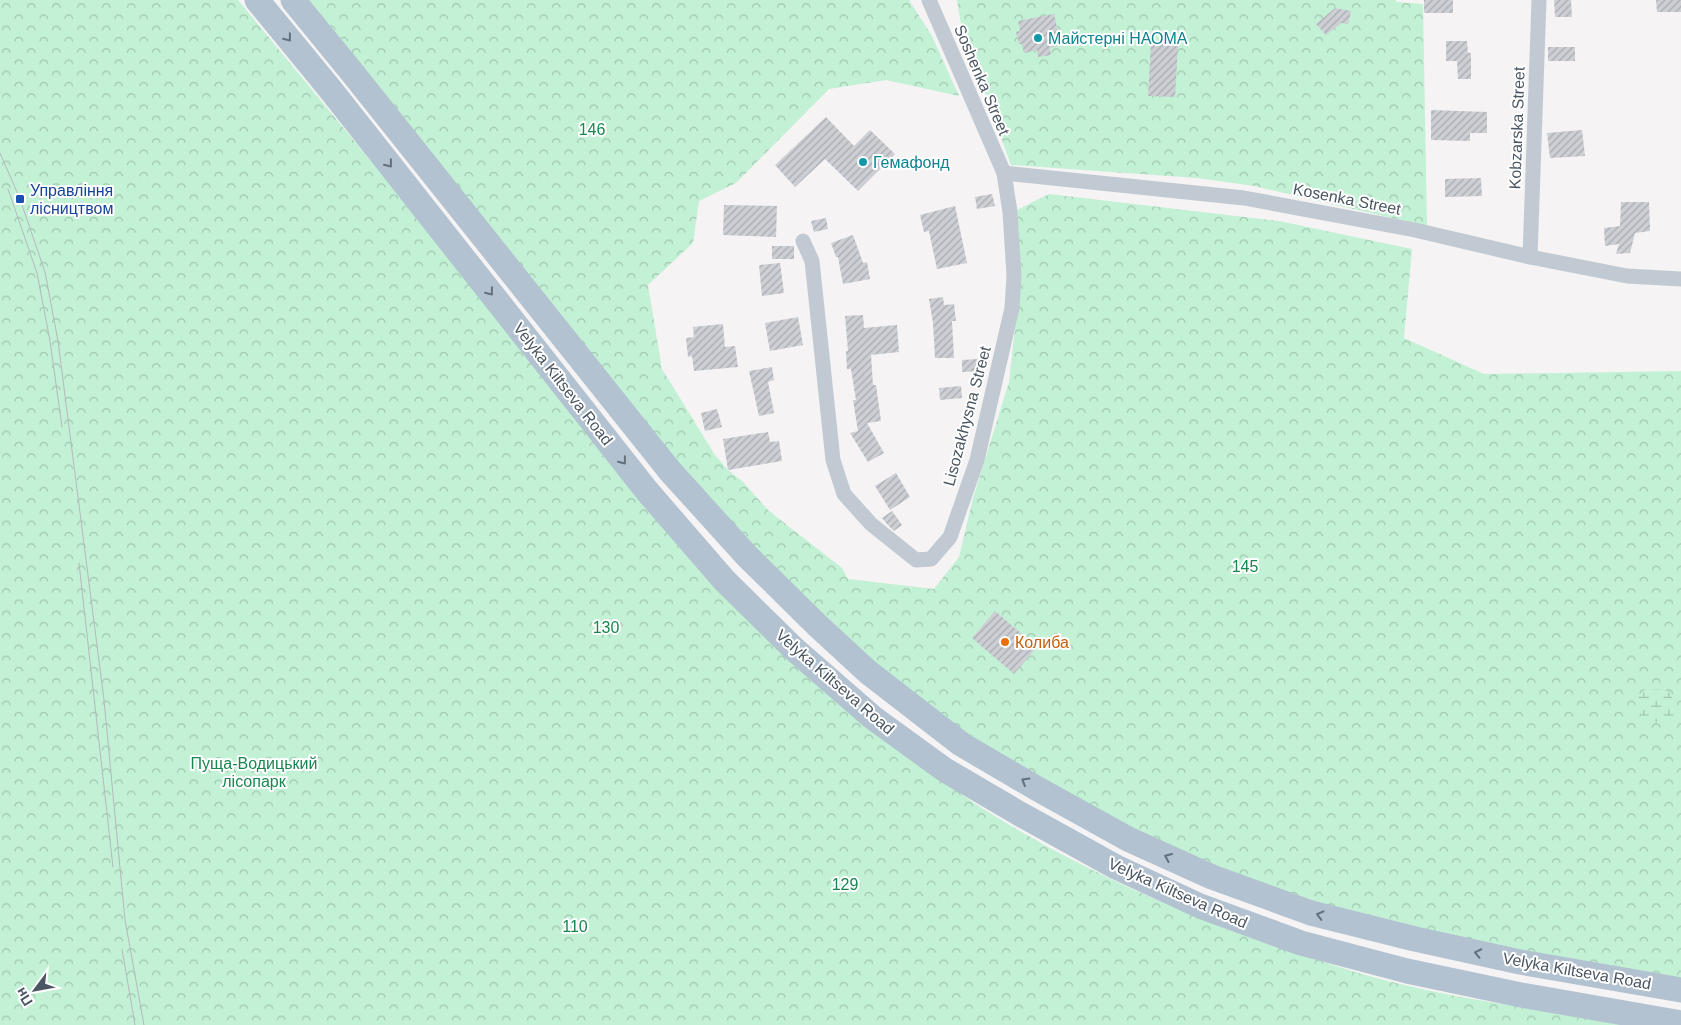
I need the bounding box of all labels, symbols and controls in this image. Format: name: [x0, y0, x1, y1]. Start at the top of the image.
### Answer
street label: Soshenka Street: [951, 22, 1013, 138]
place label: Майстерні НАОМА: [1048, 30, 1188, 47]
one-way arrow: [282, 32, 291, 41]
marker: Майстерні НАОМА: [1032, 32, 1044, 44]
street label: Kobzarska Street: [1506, 66, 1528, 190]
park label: 146: [579, 121, 605, 138]
place label: Гемафонд: [873, 154, 950, 171]
marker: Гемафонд: [857, 156, 869, 168]
one-way arrow: [384, 159, 393, 168]
street label: Kosenka Street: [1292, 180, 1403, 218]
place label: Управління лісництвом: [30, 182, 113, 217]
marker: Управління лісництвом: [14, 193, 26, 205]
one-way arrow: [484, 286, 492, 295]
street label: Velyka Kiltseva Road: [510, 320, 616, 448]
street label: Lisozakhysna Street: [940, 344, 994, 488]
one-way arrow: [617, 455, 625, 464]
park label: 145: [1232, 558, 1258, 575]
park label: 130: [593, 619, 619, 636]
street label: Velyka Kiltseva Road: [773, 626, 897, 738]
place label: Колиба: [1015, 634, 1069, 651]
marker: Колиба: [999, 636, 1011, 648]
park label: Пуща-Водицький лісопарк: [191, 755, 317, 790]
one-way arrow: [1021, 778, 1030, 788]
one-way arrow: [1164, 853, 1173, 863]
street label: Velyka Kiltseva Road: [1106, 855, 1250, 931]
park label: 129: [832, 876, 858, 893]
one-way arrow: [1316, 910, 1325, 921]
park label: 110: [562, 918, 588, 935]
one-way arrow: [1474, 948, 1483, 959]
street label: Velyka Kiltseva Road: [1502, 950, 1652, 992]
north arrow: [10, 965, 60, 1015]
text: Пн: [12, 985, 36, 1009]

